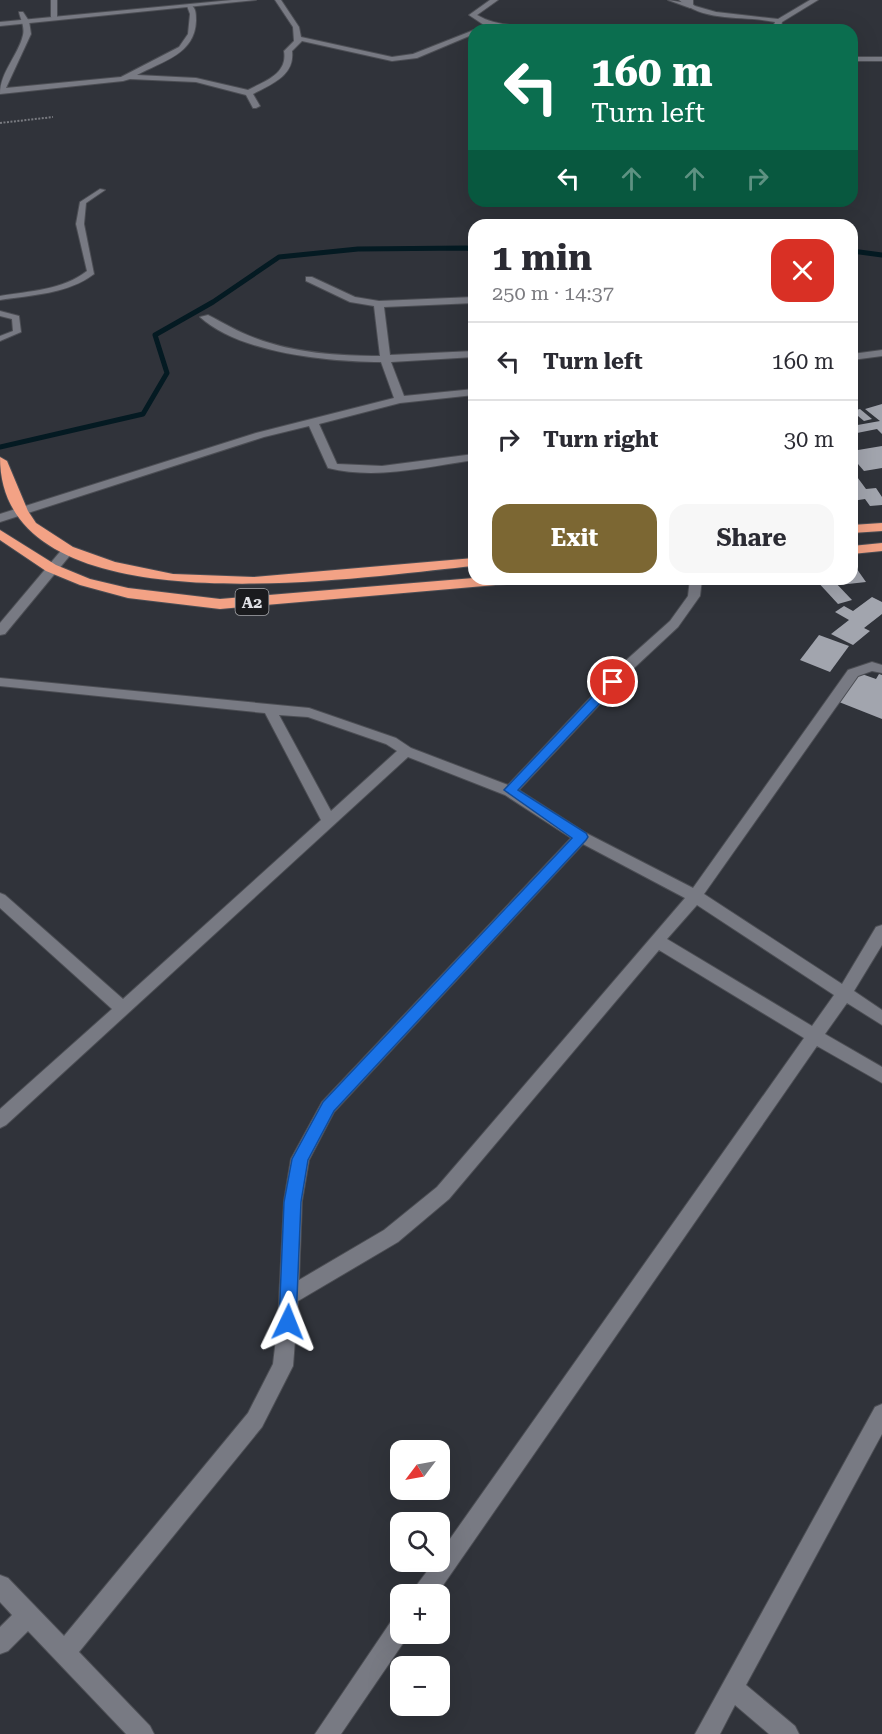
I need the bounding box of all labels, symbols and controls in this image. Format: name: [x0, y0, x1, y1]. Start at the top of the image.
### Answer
text: 160 m: [591, 47, 713, 96]
icon: left: [492, 48, 570, 126]
text: Turn left: [591, 97, 705, 129]
icon: left: [552, 162, 585, 195]
icon: ahead: [615, 162, 648, 195]
icon: ahead: [678, 162, 711, 195]
icon: right: [741, 162, 774, 195]
text: 1 min: [492, 237, 592, 279]
button: close: [771, 239, 834, 302]
text: 250 m · 14:37: [492, 281, 614, 305]
icon: left: [492, 345, 525, 378]
text: Turn left: [543, 349, 643, 374]
text: 160 m: [771, 349, 834, 374]
icon: right: [492, 423, 525, 456]
text: Turn right: [543, 427, 658, 452]
text: 30 m: [784, 427, 834, 452]
button: Exit: [492, 504, 657, 573]
button: Share: [669, 504, 834, 573]
road number: A2: [236, 589, 268, 615]
pin: [587, 656, 638, 707]
icon: arrive: [596, 665, 629, 698]
position arrow: [256, 1290, 320, 1354]
north arrow: [390, 1440, 450, 1500]
map controls: [390, 1440, 450, 1716]
button: search: [390, 1512, 450, 1572]
button: +: [390, 1584, 450, 1644]
button: −: [390, 1656, 450, 1716]

